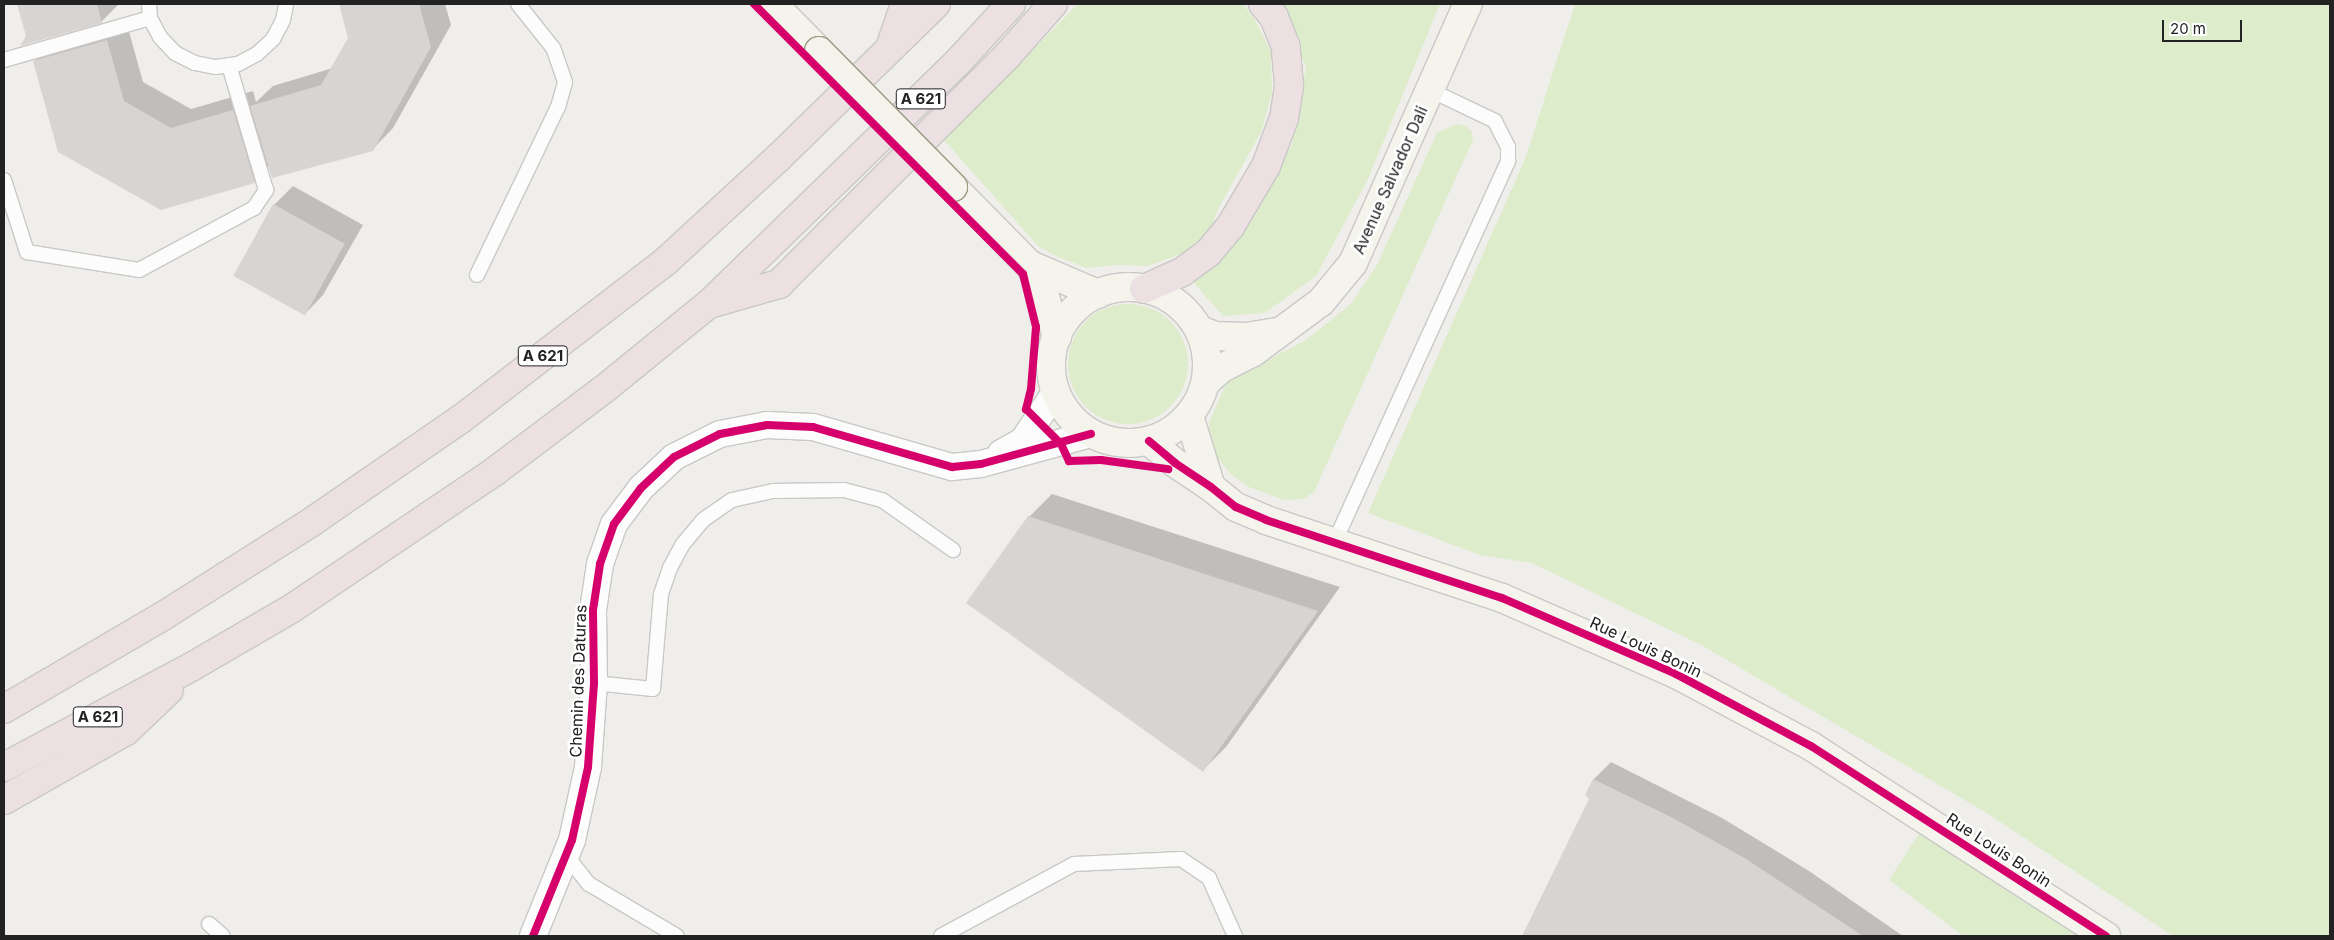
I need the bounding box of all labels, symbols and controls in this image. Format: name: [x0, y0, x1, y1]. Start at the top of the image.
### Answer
scale bar: [2164, 10, 2244, 42]
text: 20 m: [2170, 19, 2206, 38]
road number: A 621: [895, 86, 947, 112]
street label: Avenue Salvador Dali: [1349, 103, 1431, 257]
road number: A 621: [517, 344, 569, 368]
street label: Chemin des Daturas: [566, 604, 590, 758]
street label: Rue Louis Bonin: [1587, 613, 1705, 681]
road number: A 621: [72, 704, 124, 730]
street label: Rue Louis Bonin: [1943, 809, 2055, 891]

